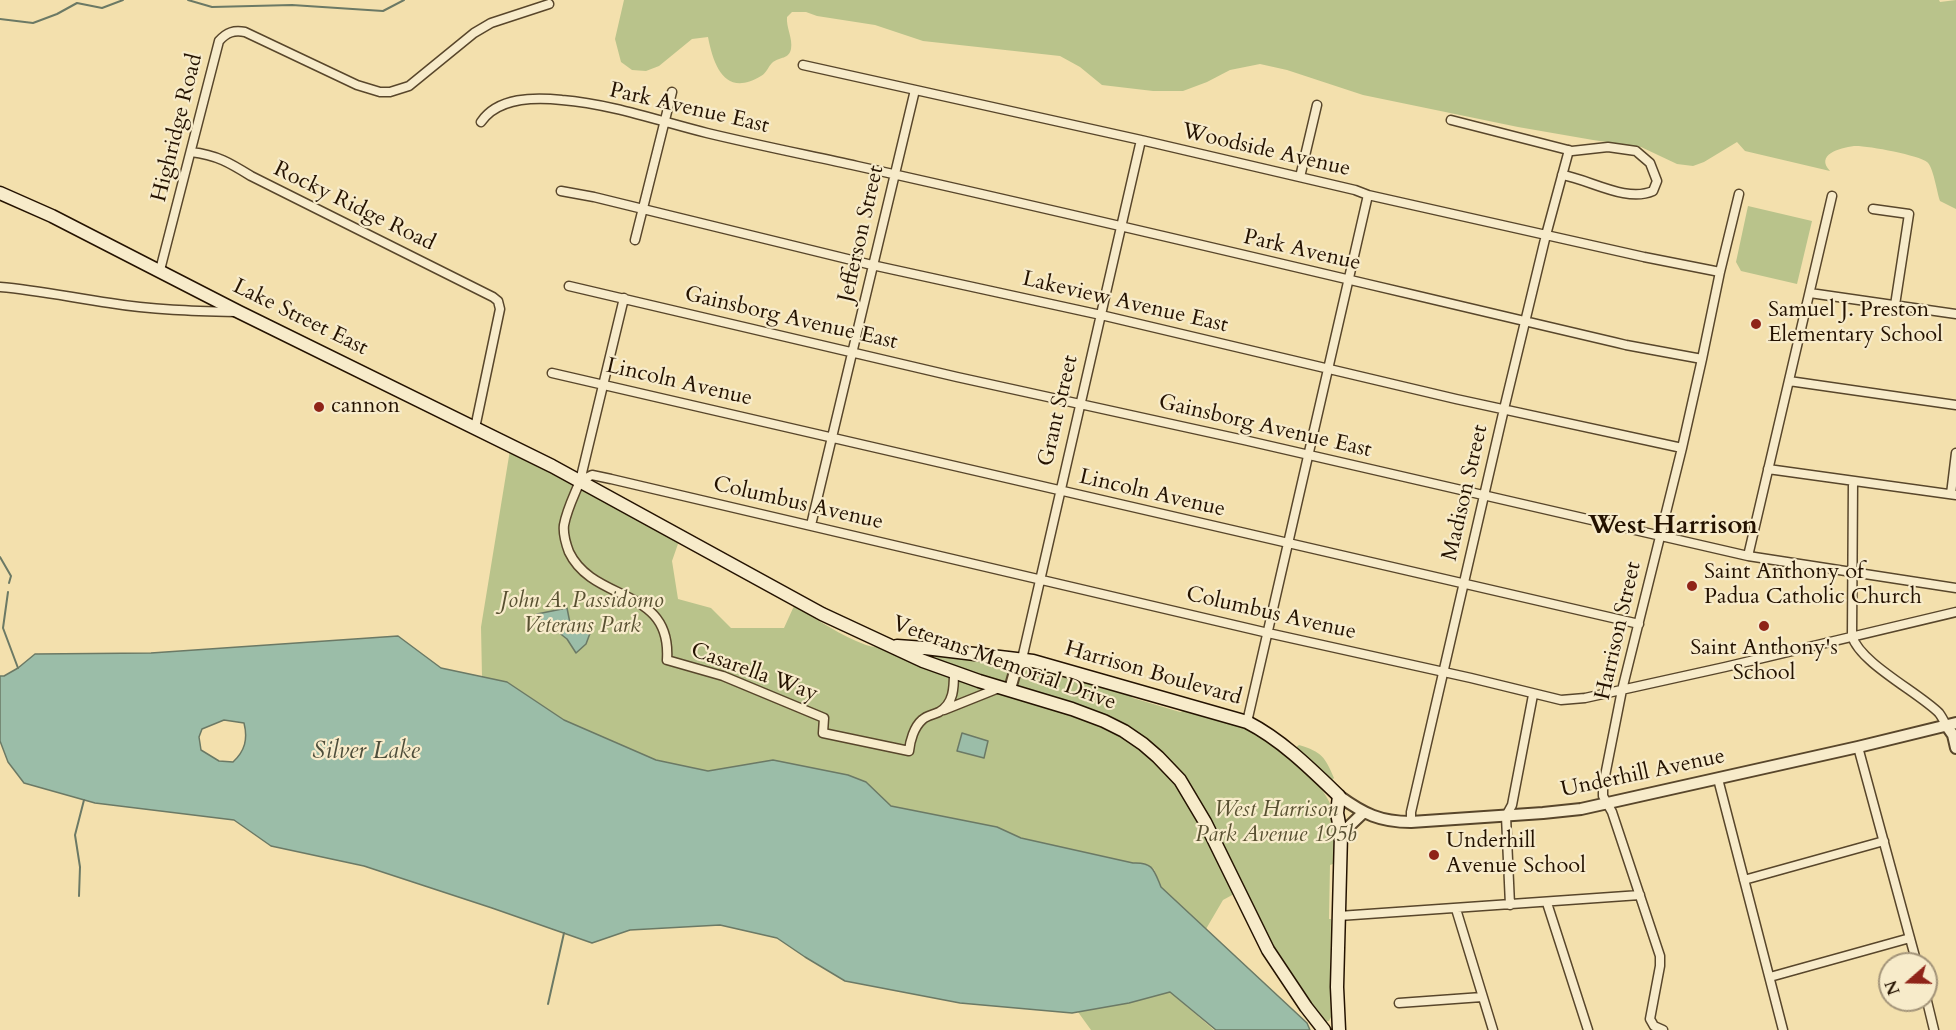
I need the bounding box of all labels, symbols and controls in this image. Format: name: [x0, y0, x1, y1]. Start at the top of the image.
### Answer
street label: Highridge Road: [147, 51, 209, 205]
street label: Park Avenue East: [607, 78, 771, 140]
street label: Woodside Avenue: [1179, 119, 1353, 183]
street label: Rocky Ridge Road: [269, 157, 439, 257]
street label: Jefferson Street: [833, 163, 891, 305]
street label: Park Avenue: [1241, 225, 1363, 277]
street label: Lakeview Avenue East: [1020, 267, 1230, 339]
street label: Lake Street East: [228, 274, 372, 362]
street label: Gainsborg Avenue East: [682, 282, 900, 356]
place label: Samuel J. Preston Elementary School: [1768, 298, 1943, 350]
marker: Samuel J. Preston Elementary School: [1749, 317, 1763, 331]
street label: Lincoln Avenue: [603, 353, 755, 413]
street label: Grant Street: [1033, 353, 1085, 469]
street label: Gainsborg Avenue East: [1156, 390, 1374, 464]
place label: cannon: [331, 394, 400, 420]
marker: cannon: [312, 400, 326, 414]
street label: Madison Street: [1438, 422, 1494, 564]
street label: Lincoln Avenue: [1076, 464, 1228, 524]
street label: Columbus Avenue: [711, 472, 885, 536]
district label: West Harrison: [1588, 511, 1758, 543]
street label: Harrison Street: [1590, 559, 1648, 703]
place label: Saint Anthony of Padua Catholic Church: [1704, 560, 1922, 612]
marker: Saint Anthony of Padua Catholic Church: [1685, 579, 1699, 593]
street label: Columbus Avenue: [1184, 582, 1358, 646]
park label: John A. Passidomo Veterans Park: [500, 589, 664, 640]
street label: Veterans Memorial Drive: [889, 611, 1119, 717]
marker: Saint Anthony's School: [1757, 619, 1771, 633]
street label: Harrison Boulevard: [1062, 636, 1244, 712]
place label: Saint Anthony's School: [1690, 636, 1838, 688]
street label: Casarella Way: [687, 638, 821, 708]
water label: Silver Lake: [312, 738, 420, 766]
street label: Underhill Avenue: [1559, 744, 1727, 804]
park label: West Harrison Park Avenue 195b: [1195, 798, 1357, 849]
place label: Underhill Avenue School: [1446, 829, 1586, 880]
marker: Underhill Avenue School: [1427, 848, 1441, 862]
north arrow: [1878, 952, 1938, 1012]
text: N: [1880, 977, 1906, 998]

